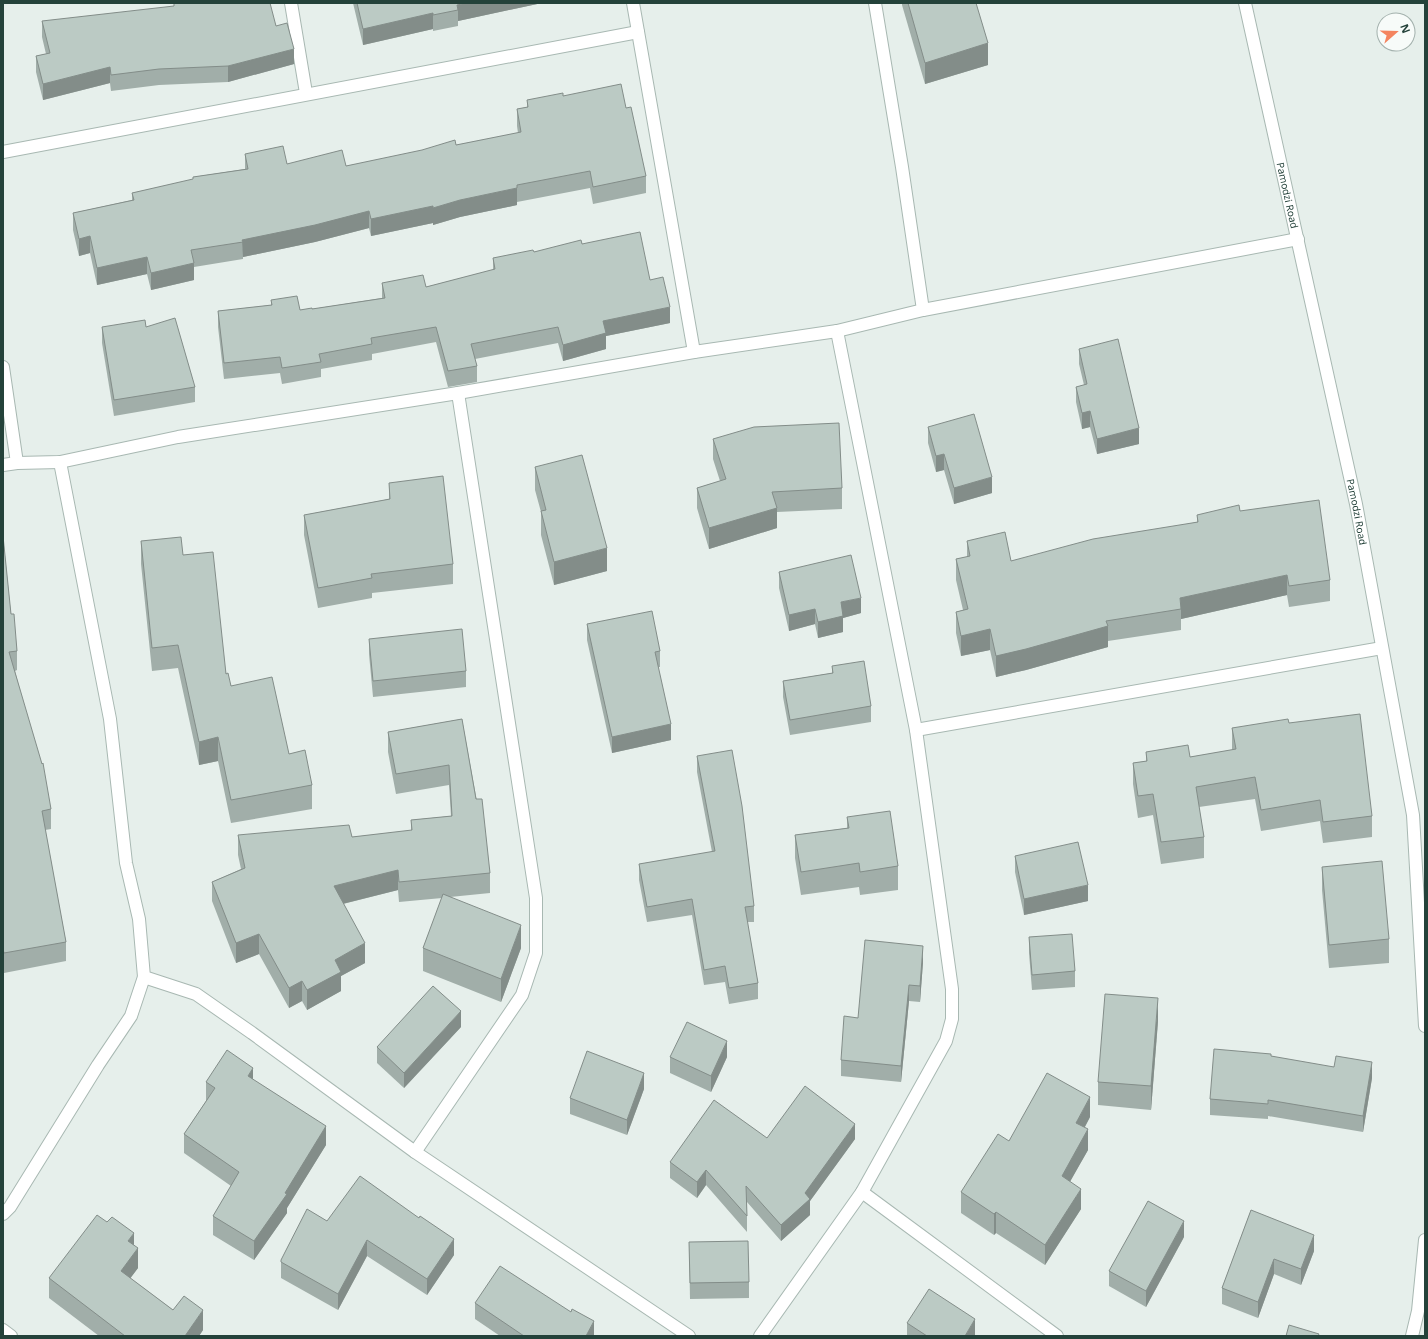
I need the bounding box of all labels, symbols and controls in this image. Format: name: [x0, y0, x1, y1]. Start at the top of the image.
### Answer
north arrow: [1376, 12, 1416, 52]
text: N: [1397, 22, 1414, 35]
street label: Pamodzi Road: [1274, 161, 1302, 230]
street label: Pamodzi Road: [1344, 477, 1370, 546]

